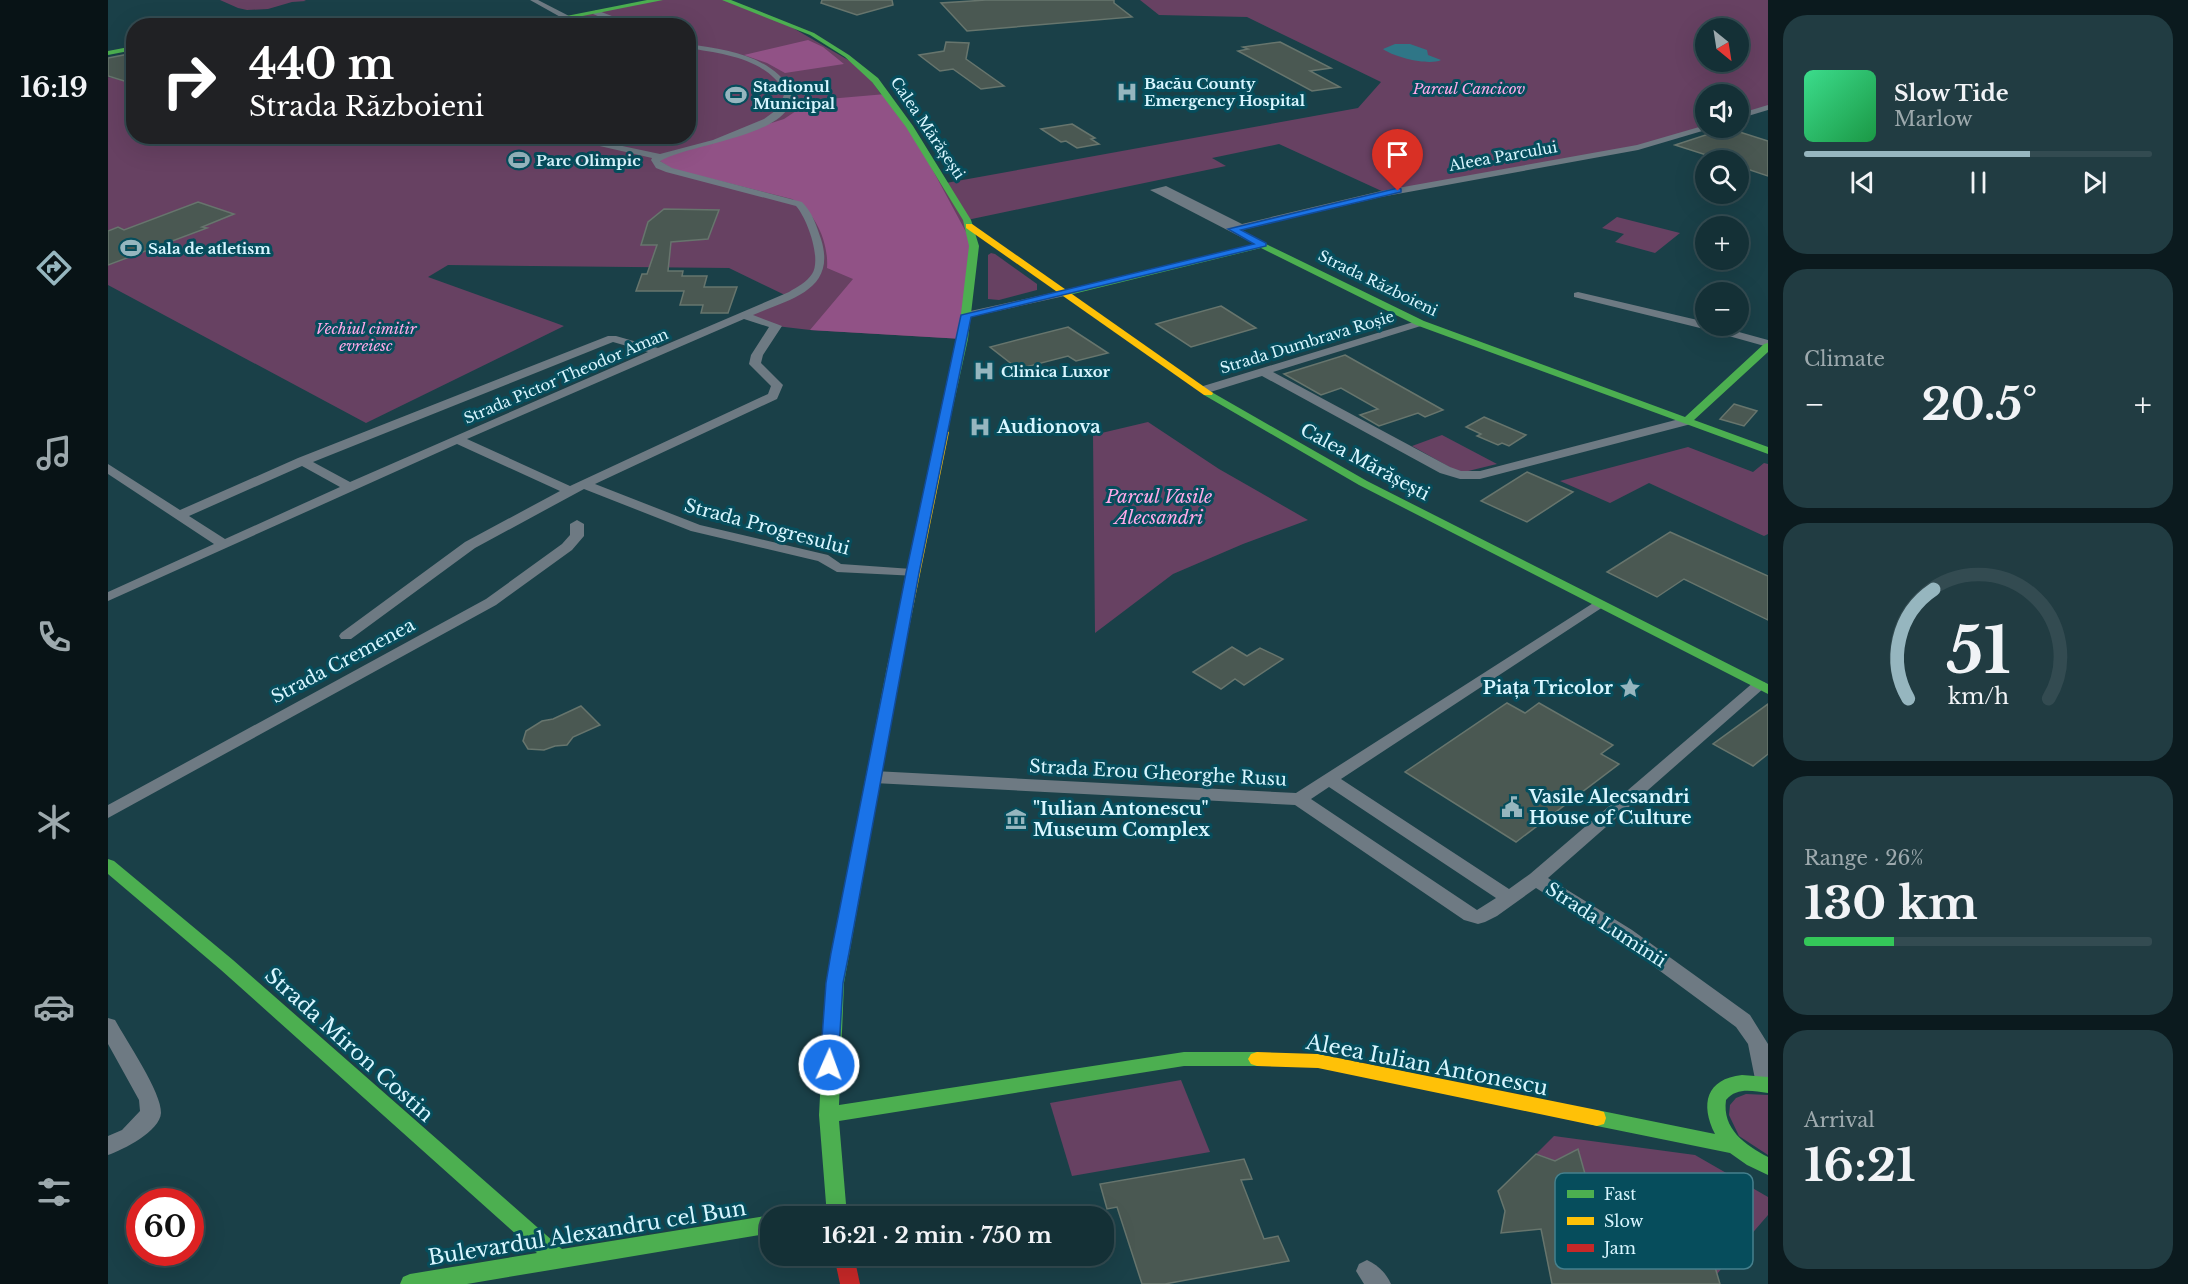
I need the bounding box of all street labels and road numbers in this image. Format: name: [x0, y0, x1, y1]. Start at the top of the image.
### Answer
street label: Calea Mărășești: [887, 73, 969, 183]
street label: Aleea Parcului: [1446, 137, 1559, 175]
street label: Strada Războieni: [1315, 246, 1441, 320]
street label: Strada Dumbrava Roșie: [1218, 306, 1396, 378]
street label: Strada Pictor Theodor Aman: [461, 324, 671, 428]
street label: Calea Mărășești: [1297, 419, 1433, 505]
street label: Strada Progresului: [682, 494, 852, 560]
street label: Strada Cremenea: [267, 614, 419, 708]
street label: Strada Erou Gheorghe Rusu: [1028, 755, 1288, 791]
street label: Strada Luminii: [1542, 878, 1670, 972]
street label: Strada Miron Costin: [259, 962, 439, 1128]
street label: Aleea Iulian Antonescu: [1303, 1029, 1550, 1101]
street label: Bulevardul Alexandru cel Bun: [426, 1195, 748, 1271]

